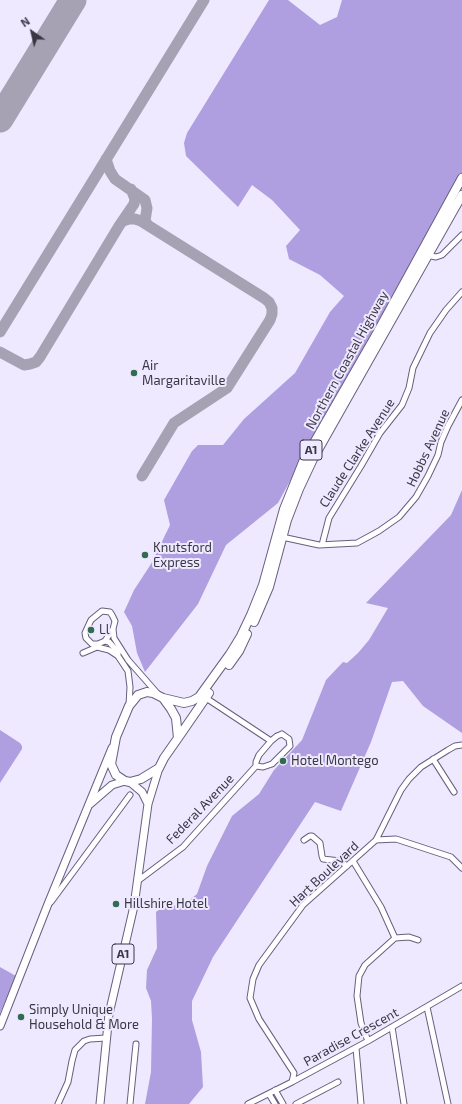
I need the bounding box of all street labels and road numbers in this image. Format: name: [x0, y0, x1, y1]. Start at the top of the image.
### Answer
street label: Northern Coastal Highway: [302, 288, 392, 432]
street label: Claude Clarke Avenue: [316, 396, 398, 510]
street label: Hobbs Avenue: [403, 407, 453, 489]
road number: A1: [300, 440, 322, 460]
street label: Federal Avenue: [163, 771, 237, 847]
street label: Hart Boulevard: [286, 838, 362, 910]
road number: A1: [112, 944, 134, 964]
street label: Paradise Crescent: [301, 1004, 401, 1070]

